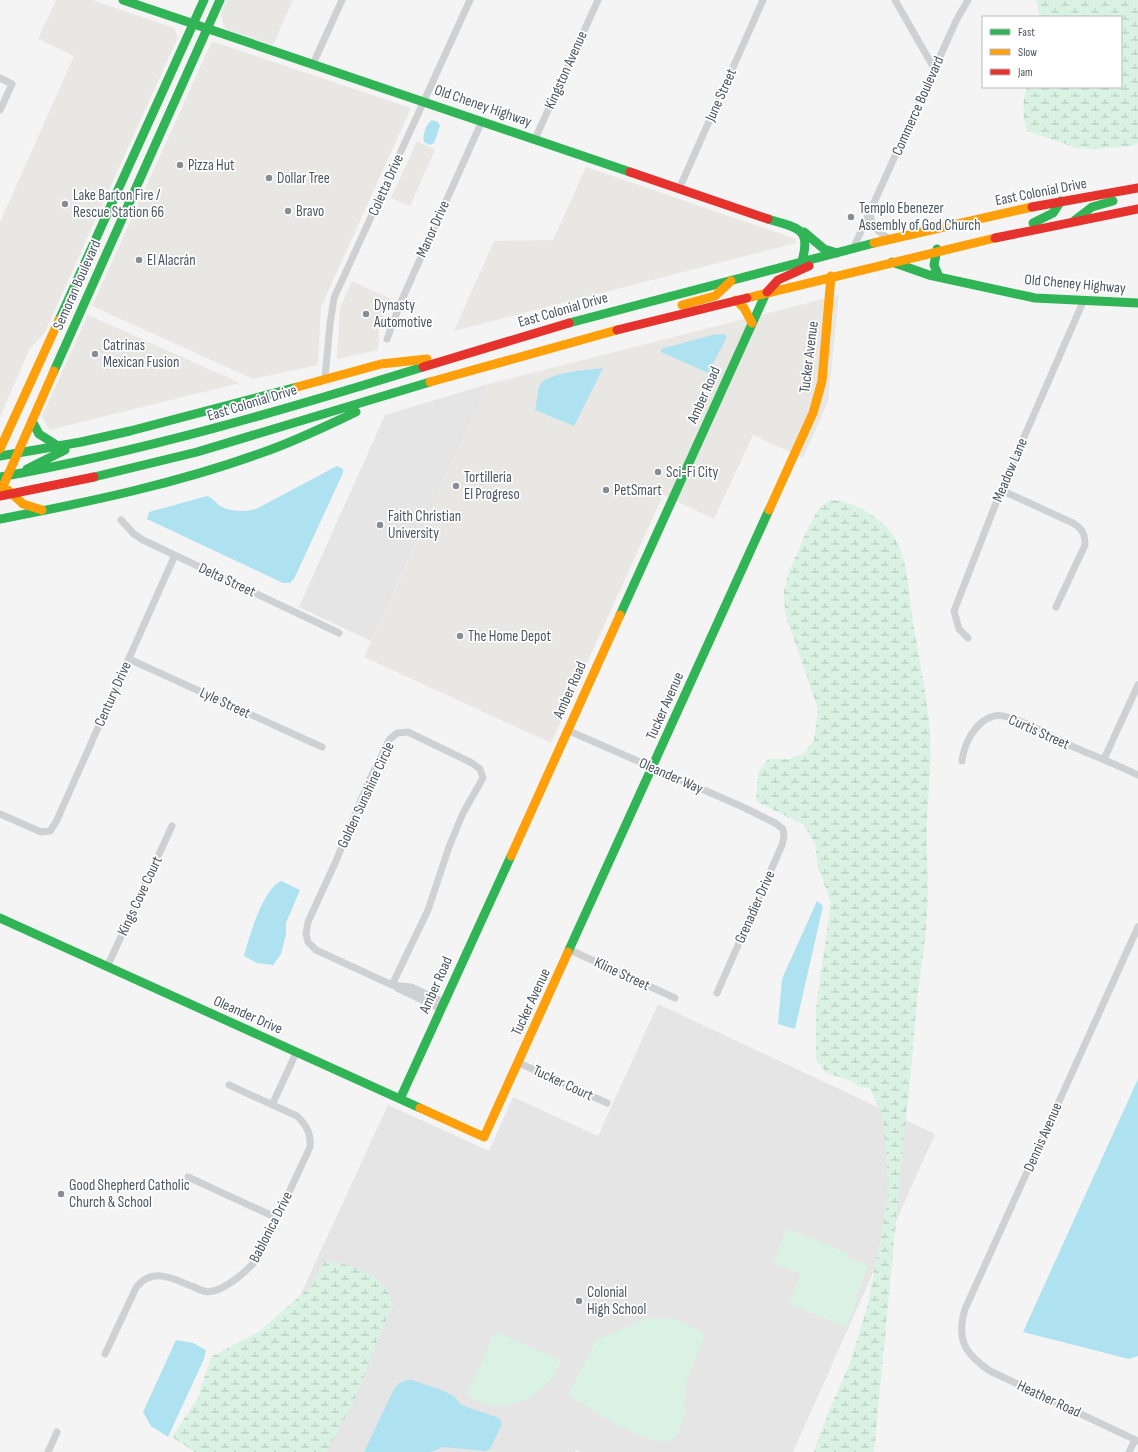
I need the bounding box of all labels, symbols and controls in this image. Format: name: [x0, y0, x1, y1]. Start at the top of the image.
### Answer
legend: [982, 16, 1122, 88]
text: Fast: [1018, 25, 1035, 40]
street label: Kingston Avenue: [540, 28, 592, 112]
text: Slow: [1018, 45, 1037, 60]
street label: Commerce Boulevard: [888, 53, 948, 159]
street label: June Street: [701, 65, 741, 125]
text: Jam: [1017, 65, 1033, 80]
street label: Old Cheney Highway: [432, 80, 534, 132]
street label: Coletta Drive: [364, 151, 408, 219]
place label: Pizza Hut: [188, 156, 235, 175]
marker: Pizza Hut: [175, 160, 185, 170]
place label: Dollar Tree: [277, 169, 330, 188]
marker: Dollar Tree: [264, 173, 274, 183]
street label: East Colonial Drive: [994, 174, 1088, 210]
place label: Lake Barton Fire / Rescue Station 66: [73, 186, 164, 222]
street label: Manor Drive: [412, 198, 454, 260]
marker: Lake Barton Fire / Rescue Station 66: [60, 199, 70, 209]
place label: Templo Ebenezer Assembly of God Church: [858, 199, 981, 235]
place label: Bravo: [296, 202, 324, 221]
marker: Bravo: [283, 206, 293, 216]
marker: Templo Ebenezer Assembly of God Church: [846, 212, 856, 222]
street label: Semoran Boulevard: [49, 237, 105, 333]
place label: El Alacrán: [147, 251, 196, 270]
marker: El Alacrán: [134, 255, 144, 265]
street label: Old Cheney Highway: [1024, 270, 1127, 298]
street label: East Colonial Drive: [516, 288, 610, 332]
place label: Dynasty Automotive: [373, 296, 432, 332]
marker: Dynasty Automotive: [361, 309, 371, 319]
street label: Tucker Avenue: [795, 320, 823, 394]
place label: Catrinas Mexican Fusion: [103, 336, 179, 372]
marker: Catrinas Mexican Fusion: [90, 349, 100, 359]
street label: Amber Road: [683, 364, 725, 427]
street label: East Colonial Drive: [205, 380, 299, 426]
street label: Meadow Lane: [988, 435, 1032, 505]
place label: Sci-Fi City: [666, 463, 718, 482]
marker: Sci-Fi City: [653, 467, 663, 477]
place label: Tortilleria El Progreso: [464, 468, 520, 504]
marker: Tortilleria El Progreso: [451, 481, 461, 491]
place label: PetSmart: [614, 481, 662, 500]
marker: PetSmart: [601, 485, 611, 495]
place label: Faith Christian University: [388, 507, 461, 543]
marker: Faith Christian University: [375, 520, 385, 530]
street label: Delta Street: [196, 559, 259, 602]
place label: The Home Depot: [468, 627, 552, 646]
marker: The Home Depot: [455, 631, 465, 641]
street label: Century Drive: [90, 658, 136, 730]
street label: Amber Road: [549, 659, 591, 722]
street label: Tucker Avenue: [642, 669, 688, 743]
street label: Lyle Street: [197, 683, 254, 723]
street label: Curtis Street: [1006, 710, 1073, 754]
street label: Golden Sunshine Circle: [333, 739, 399, 851]
street label: Oleander Way: [636, 753, 706, 799]
street label: Kings Cove Court: [113, 853, 167, 939]
street label: Grenadier Drive: [731, 868, 779, 946]
street label: Kline Street: [591, 953, 653, 995]
street label: Amber Road: [415, 954, 457, 1017]
street label: Tucker Avenue: [507, 965, 555, 1039]
street label: Oleander Drive: [211, 991, 285, 1039]
street label: Tucker Court: [530, 1061, 596, 1105]
street label: Dennis Avenue: [1019, 1100, 1067, 1174]
place label: Good Shepherd Catholic Church & School: [69, 1176, 190, 1212]
street label: Bablonica Drive: [245, 1188, 297, 1266]
marker: Good Shepherd Catholic Church & School: [56, 1189, 66, 1199]
place label: Colonial High School: [587, 1283, 646, 1319]
marker: Colonial High School: [574, 1296, 584, 1306]
street label: Heather Road: [1014, 1376, 1084, 1422]

